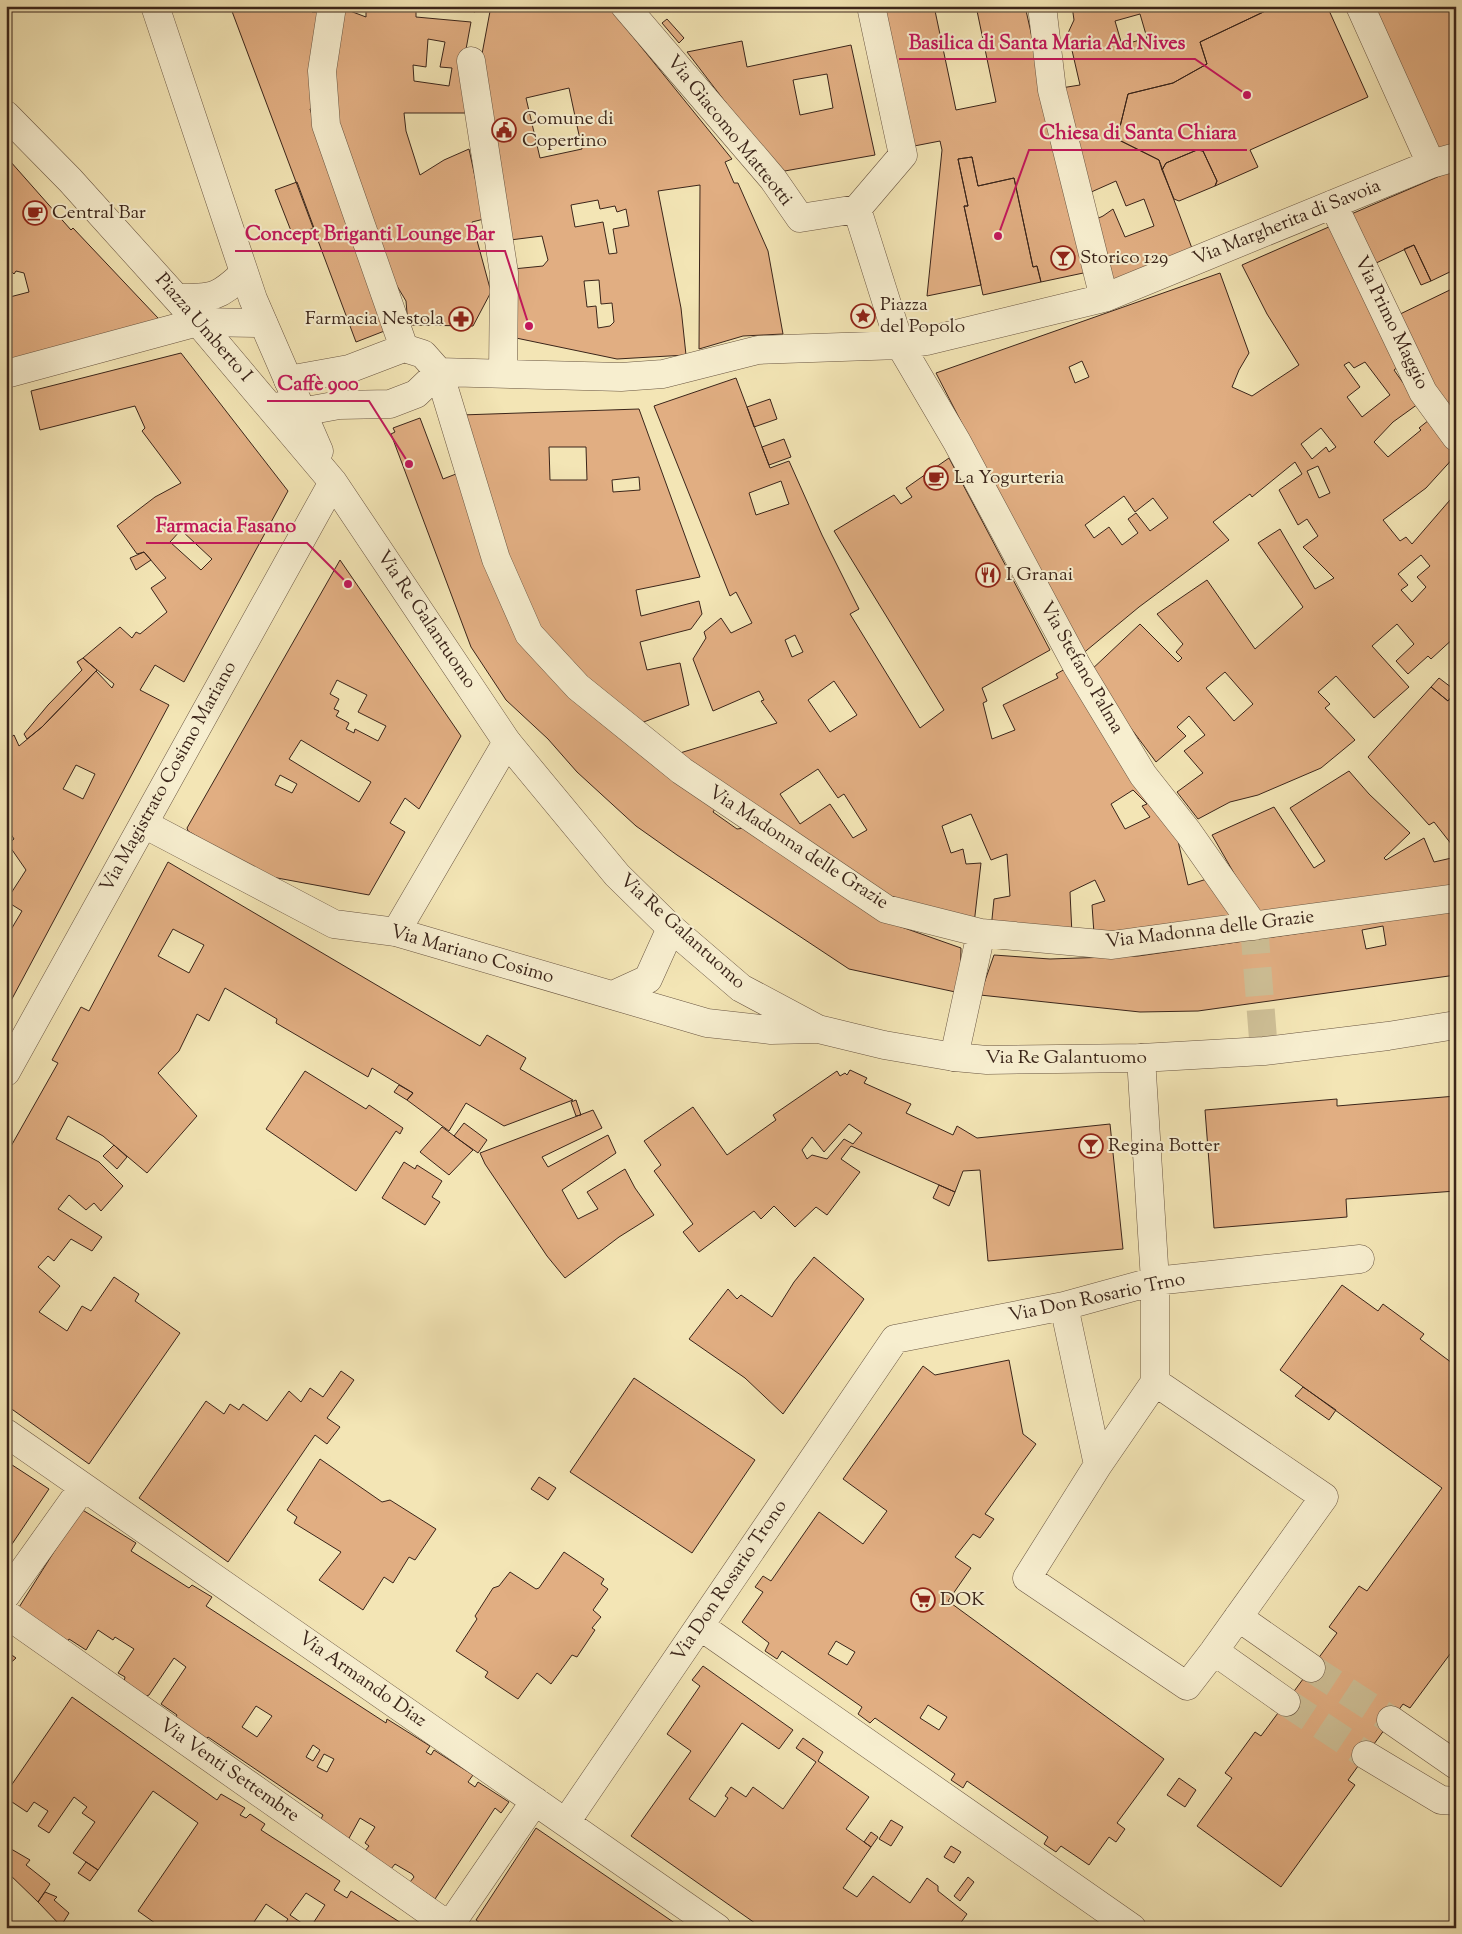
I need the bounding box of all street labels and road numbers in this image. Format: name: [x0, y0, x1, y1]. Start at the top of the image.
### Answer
street label: Via Giacomo Matteotti: [660, 50, 798, 212]
street label: Via Margherita di Savoia: [1189, 173, 1385, 273]
street label: Via Primo Maggio: [1347, 252, 1435, 394]
street label: Piazza Umberto I: [148, 268, 258, 388]
street label: Via Re Galantuomo: [370, 545, 482, 695]
street label: Via Stefano Palma: [1032, 597, 1130, 739]
street label: Via Magistrato Cosimo Mariano: [94, 657, 244, 897]
street label: Via Madonna delle Grazie: [703, 780, 894, 917]
street label: Via Re Galantuomo: [613, 868, 751, 996]
street label: Via Madonna delle Grazie: [1104, 904, 1316, 956]
street label: Via Mariano Cosimo: [387, 919, 557, 991]
street label: Via Re Galantuomo: [985, 1045, 1147, 1072]
street label: Via Don Rosario Trno: [1006, 1266, 1188, 1330]
street label: Via Don Rosario Trono: [666, 1495, 794, 1667]
street label: Via Armando Diaz: [292, 1626, 432, 1734]
street label: Via Venti Settembre: [153, 1712, 305, 1830]

